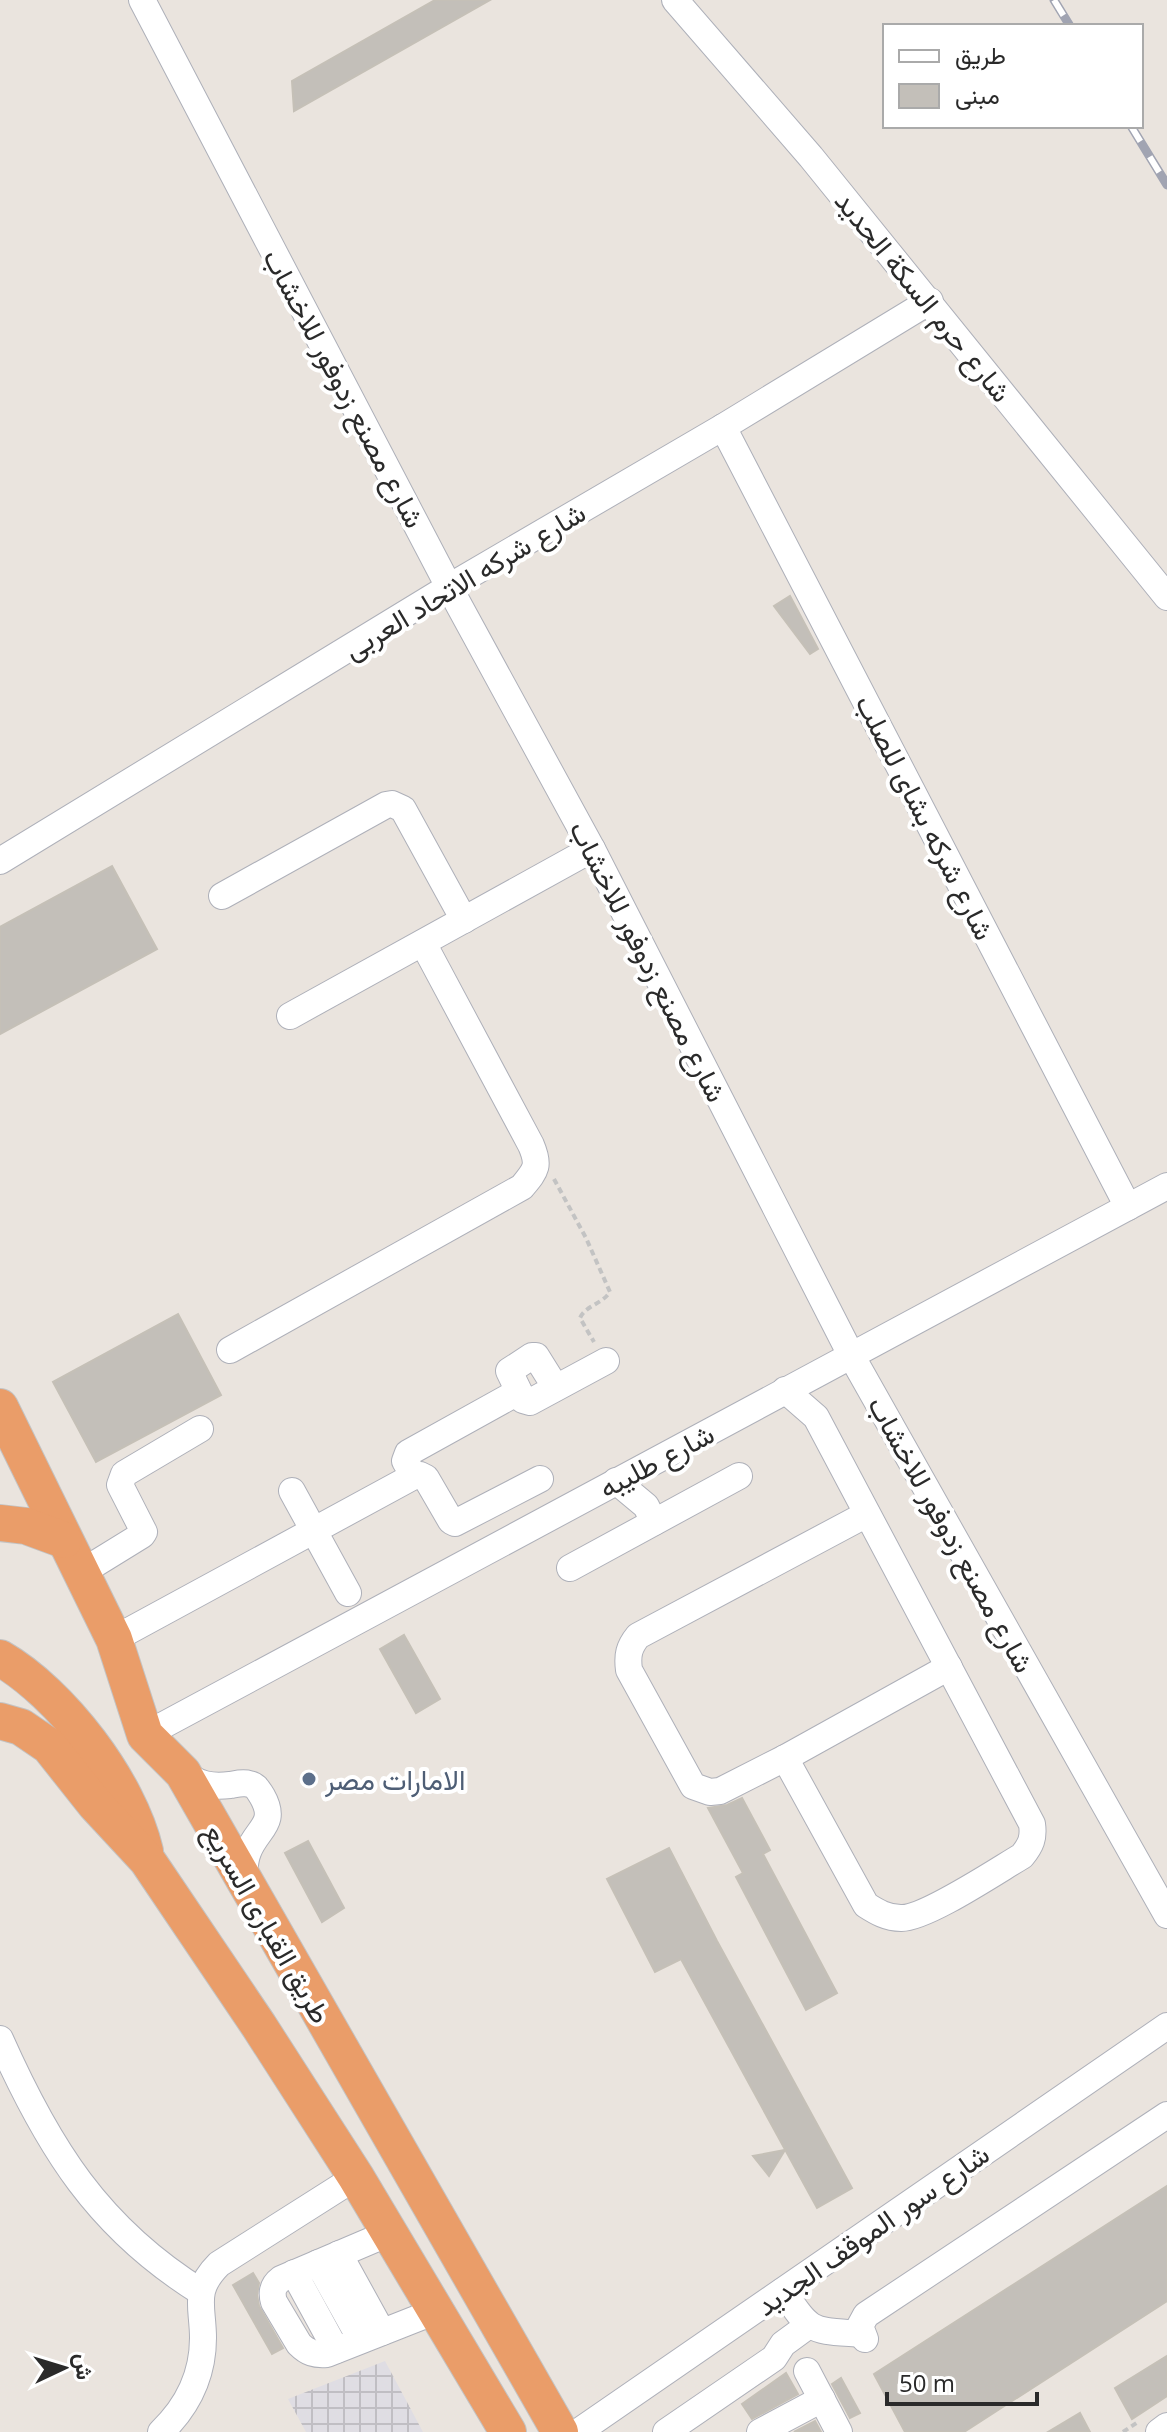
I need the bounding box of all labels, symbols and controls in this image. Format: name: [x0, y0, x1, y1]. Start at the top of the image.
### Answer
legend: [883, 24, 1143, 128]
text: طريق: [955, 38, 1006, 71]
text: مبنى: [955, 78, 1000, 111]
street label: شارع حرم السكة الحديد: [826, 182, 1021, 410]
street label: شارع مصنع زدوفور للاخشاب: [254, 242, 435, 535]
street label: شارع شركه الاتحاد العربى: [336, 493, 593, 668]
street label: شارع شركه بشاى للصلب: [847, 688, 1004, 947]
street label: شارع مصنع زدوفور للاخشاب: [560, 814, 736, 1109]
street label: شارع مصنع زدوفور للاخشاب: [858, 1389, 1044, 1680]
street label: شارع طليبه: [592, 1414, 721, 1507]
place label: الامارات مصر: [324, 1760, 465, 1798]
marker: الامارات مصر: [300, 1770, 318, 1788]
street label: طريق القبارى السريع: [194, 1816, 341, 2031]
street label: شارع سور الموقف الجديد: [748, 2134, 997, 2325]
north arrow: [24, 2328, 104, 2408]
text: ش: [69, 2352, 101, 2381]
scale bar: [887, 2356, 1037, 2406]
text: 50 m: [899, 2366, 955, 2399]

